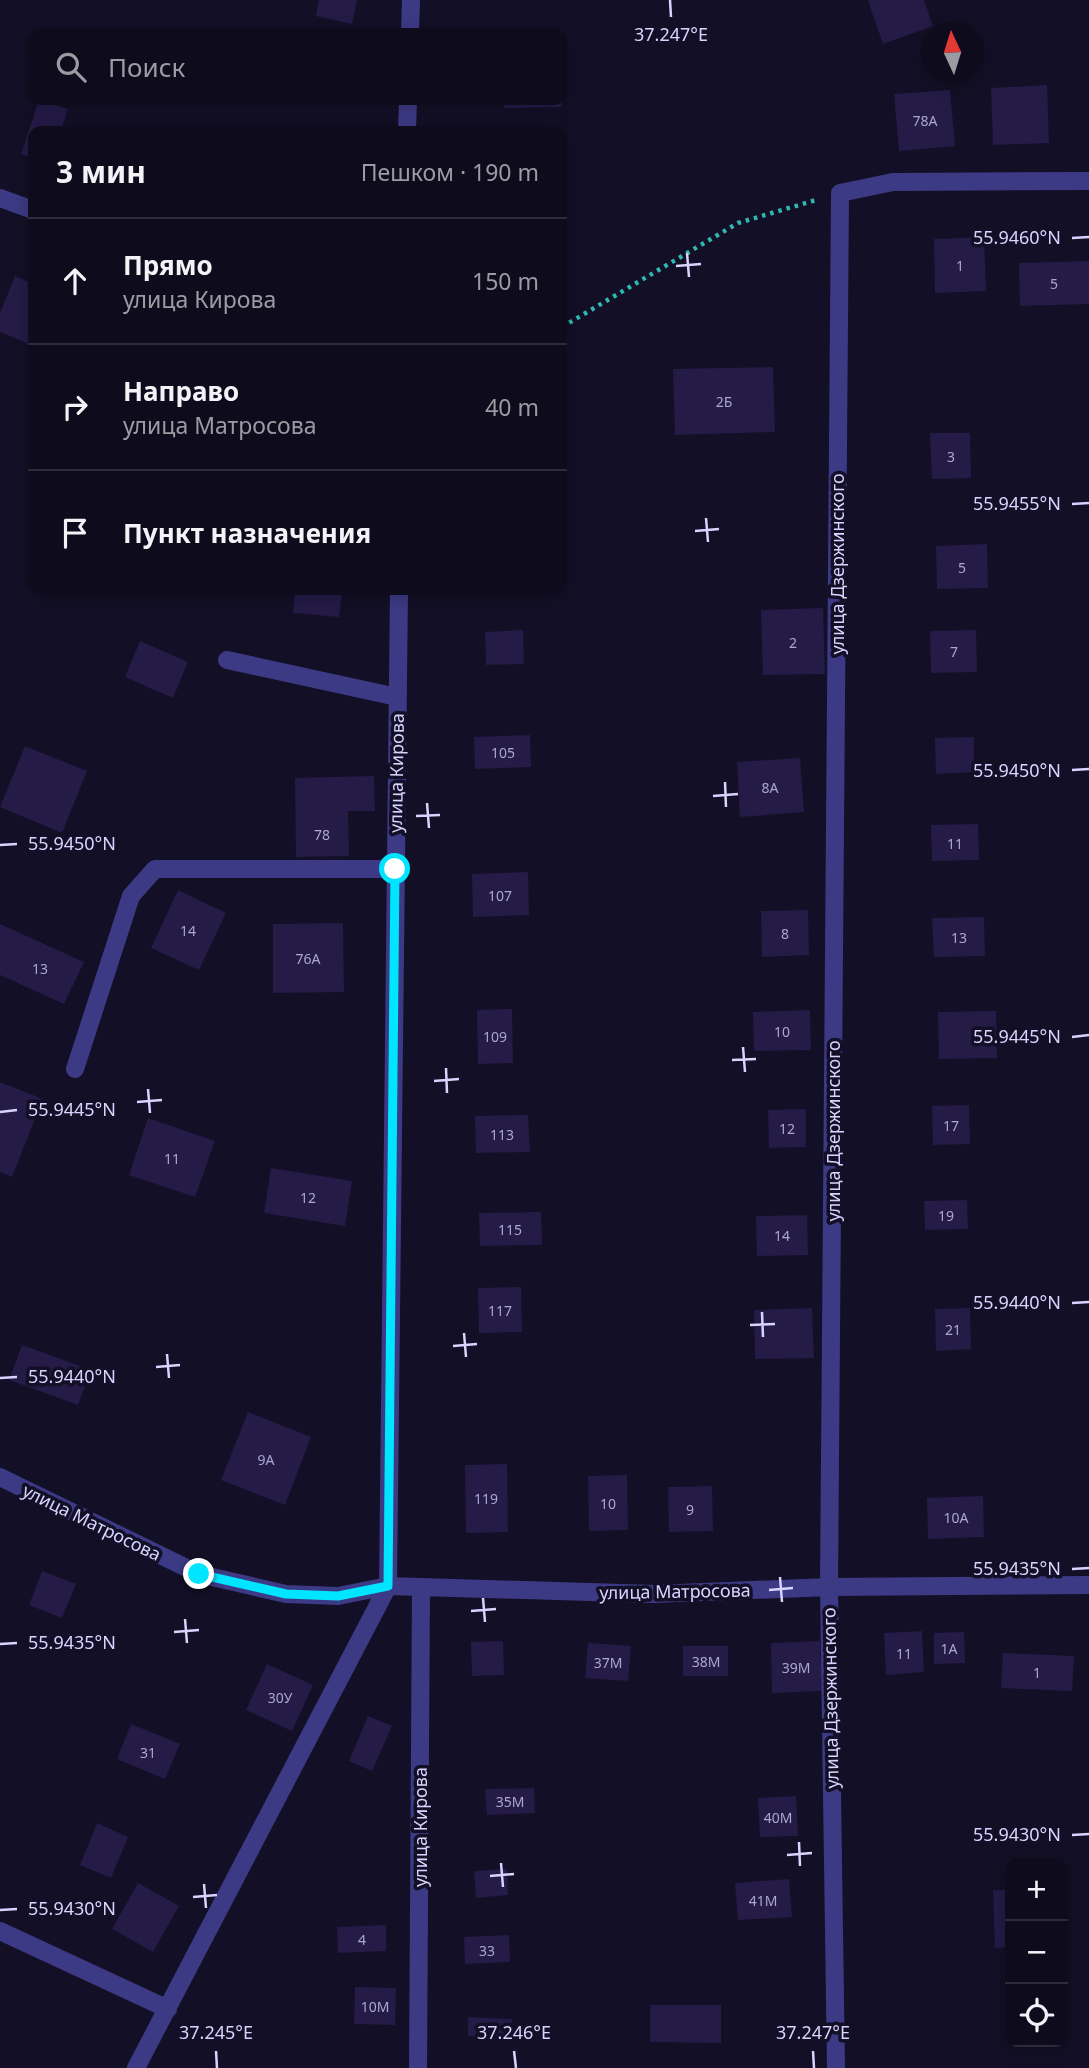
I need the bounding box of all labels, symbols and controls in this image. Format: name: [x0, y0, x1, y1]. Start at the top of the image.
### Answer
north arrow: [921, 21, 984, 84]
text: 37.247°E: [634, 22, 708, 46]
search box: [28, 28, 567, 105]
icon: search: [52, 48, 90, 86]
text: Поиск: [108, 49, 185, 85]
house number: 78А: [913, 111, 938, 130]
text: 3 мин: [56, 151, 146, 192]
text: Пешком · 190 m: [361, 156, 539, 188]
text: 55.9460°N: [973, 225, 1061, 249]
text: Прямо: [123, 247, 213, 283]
house number: 1: [956, 256, 964, 275]
icon: ahead: [56, 262, 94, 300]
text: 150 m: [472, 265, 539, 297]
house number: 5: [1050, 274, 1058, 293]
text: улица Кирова: [123, 283, 276, 315]
text: Направо: [123, 373, 239, 409]
icon: right: [56, 388, 94, 426]
text: 40 m: [485, 391, 539, 423]
house number: 2Б: [716, 392, 732, 411]
text: улица Матросова: [123, 409, 316, 441]
house number: 3: [947, 447, 955, 466]
street label: улица Дзержинского: [825, 473, 849, 655]
text: 55.9455°N: [973, 491, 1061, 515]
icon: arrive: [56, 514, 94, 552]
text: Пункт назначения: [123, 515, 371, 551]
house number: 5: [958, 558, 966, 577]
house number: 2: [789, 633, 797, 652]
house number: 7: [950, 642, 958, 661]
street label: улица Кирова: [383, 713, 409, 833]
house number: 105: [491, 743, 515, 762]
text: 55.9450°N: [973, 758, 1061, 782]
house number: 8А: [762, 778, 779, 797]
house number: 78: [314, 825, 330, 844]
text: 55.9450°N: [28, 831, 116, 855]
house number: 11: [947, 834, 963, 853]
route start: [379, 853, 410, 884]
house number: 107: [488, 886, 512, 905]
house number: 14: [180, 921, 196, 940]
house number: 8: [781, 924, 789, 943]
house number: 13: [951, 928, 967, 947]
house number: 76А: [296, 949, 321, 968]
house number: 13: [32, 959, 48, 978]
house number: 10: [774, 1022, 790, 1041]
text: 55.9445°N: [973, 1024, 1061, 1048]
house number: 109: [483, 1027, 507, 1046]
street label: улица Дзержинского: [821, 1040, 845, 1222]
text: 55.9445°N: [28, 1097, 116, 1121]
house number: 17: [943, 1116, 959, 1135]
house number: 12: [779, 1119, 795, 1138]
house number: 113: [490, 1125, 514, 1144]
house number: 11: [164, 1149, 180, 1168]
house number: 12: [300, 1188, 316, 1207]
house number: 19: [938, 1206, 954, 1225]
house number: 115: [498, 1220, 522, 1239]
house number: 14: [774, 1226, 790, 1245]
text: 55.9440°N: [973, 1290, 1061, 1314]
house number: 117: [488, 1301, 512, 1320]
house number: 21: [945, 1320, 961, 1339]
text: 55.9440°N: [28, 1364, 116, 1388]
house number: 9А: [258, 1450, 275, 1469]
street label: улица Матросова: [19, 1478, 165, 1566]
house number: 119: [474, 1489, 498, 1508]
house number: 10: [600, 1494, 616, 1513]
house number: 9: [686, 1500, 694, 1519]
house number: 10А: [944, 1508, 969, 1527]
text: 55.9435°N: [973, 1556, 1061, 1580]
route end: [183, 1558, 214, 1589]
street label: улица Матросова: [599, 1578, 751, 1604]
street label: улица Дзержинского: [816, 1607, 844, 1789]
text: 55.9435°N: [28, 1630, 116, 1654]
house number: 1А: [941, 1639, 958, 1658]
house number: 11: [896, 1644, 912, 1663]
house number: 38М: [692, 1652, 720, 1671]
house number: 37М: [594, 1653, 622, 1672]
house number: 39М: [782, 1658, 810, 1677]
house number: 1: [1033, 1663, 1041, 1682]
house number: 30У: [268, 1688, 293, 1707]
house number: 31: [140, 1743, 156, 1762]
street label: улица Кирова: [408, 1767, 432, 1887]
house number: 35М: [496, 1792, 524, 1811]
house number: 40М: [764, 1808, 792, 1827]
text: 55.9430°N: [973, 1822, 1061, 1846]
map controls: [1005, 1858, 1068, 2047]
button: +: [1005, 1858, 1068, 1921]
house number: 41М: [749, 1891, 777, 1910]
text: 55.9430°N: [28, 1896, 116, 1920]
button: −: [1005, 1921, 1068, 1984]
house number: 4: [358, 1930, 366, 1949]
house number: 33: [479, 1941, 495, 1960]
button: locate: [1005, 1984, 1068, 2047]
house number: 10М: [361, 1997, 389, 2016]
text: 37.245°E: [179, 2020, 253, 2044]
text: 37.246°E: [477, 2020, 551, 2044]
text: 37.247°E: [776, 2020, 850, 2044]

